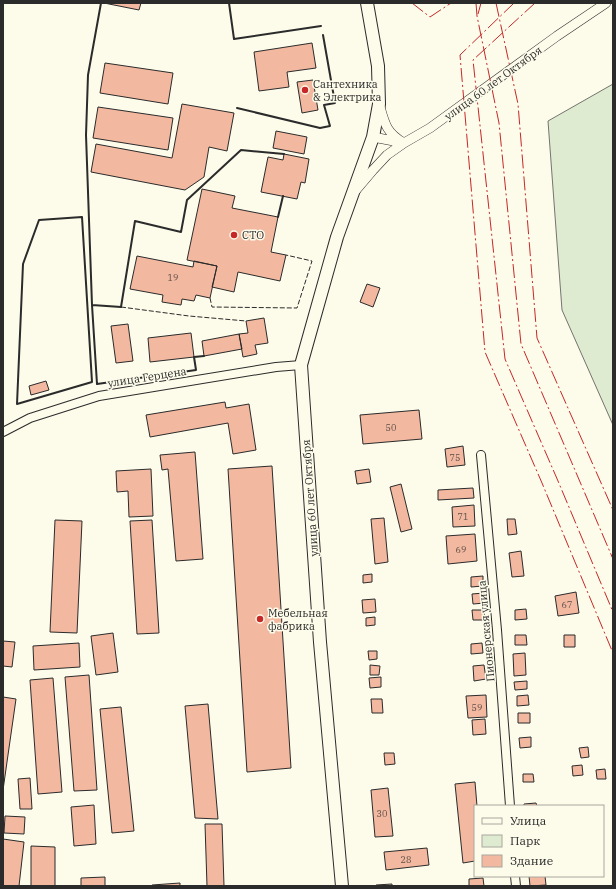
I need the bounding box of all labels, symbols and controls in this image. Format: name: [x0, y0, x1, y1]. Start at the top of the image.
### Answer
street label: улица 60 лет Октября: [441, 43, 545, 123]
place label: Сантехника & Электрика: [313, 77, 382, 104]
marker: Сантехника & Электрика: [300, 85, 310, 95]
place label: СТО: [242, 228, 264, 242]
marker: СТО: [229, 230, 239, 240]
house number: 19: [168, 272, 178, 283]
street label: улица Герцена: [107, 364, 187, 390]
house number: 50: [386, 422, 396, 433]
street label: улица 60 лет Октября: [299, 439, 321, 557]
house number: 75: [450, 452, 460, 463]
house number: 71: [458, 511, 468, 522]
house number: 69: [456, 544, 466, 555]
street label: Пионерская улица: [475, 580, 497, 682]
house number: 67: [562, 599, 572, 610]
place label: Мебельная фабрика: [268, 606, 328, 633]
marker: Мебельная фабрика: [255, 614, 265, 624]
house number: 59: [472, 702, 482, 713]
legend: [474, 805, 604, 877]
house number: 30: [377, 808, 387, 819]
text: Улица: [510, 813, 547, 828]
text: Парк: [510, 833, 540, 848]
text: Здание: [510, 853, 553, 868]
house number: 28: [401, 854, 411, 865]

